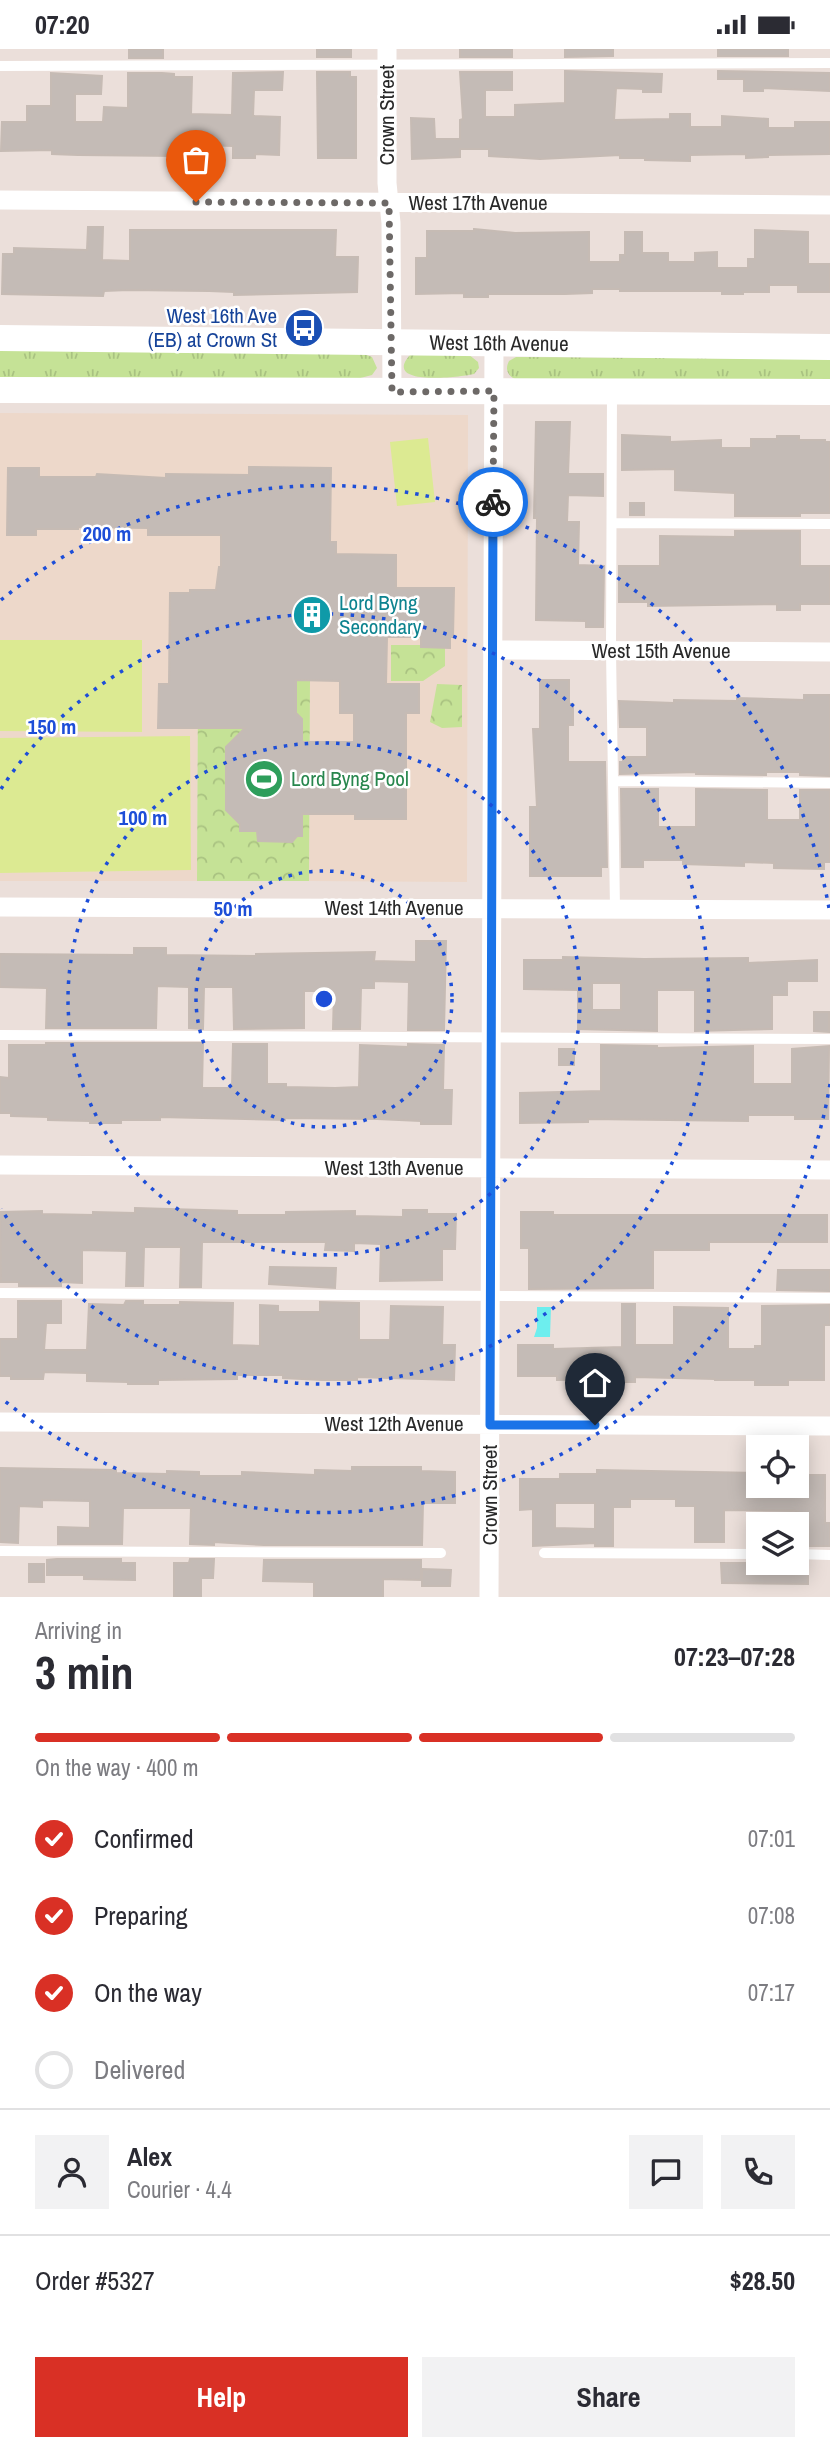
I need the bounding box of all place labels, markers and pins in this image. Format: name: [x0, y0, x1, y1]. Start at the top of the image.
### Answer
pin: [166, 130, 226, 202]
place label: West 16th Ave (EB) at Crown St: [148, 301, 277, 354]
bus stop icon: West 16th Ave (EB) at Crown St: [283, 307, 325, 349]
place label: Lord Byng Secondary: [339, 588, 422, 641]
building icon: Lord Byng Secondary: [291, 594, 333, 636]
sports icon: Lord Byng Pool: [243, 758, 285, 800]
place label: Lord Byng Pool: [291, 764, 409, 793]
centre of rings: [312, 987, 336, 1011]
pin: [565, 1353, 625, 1425]

